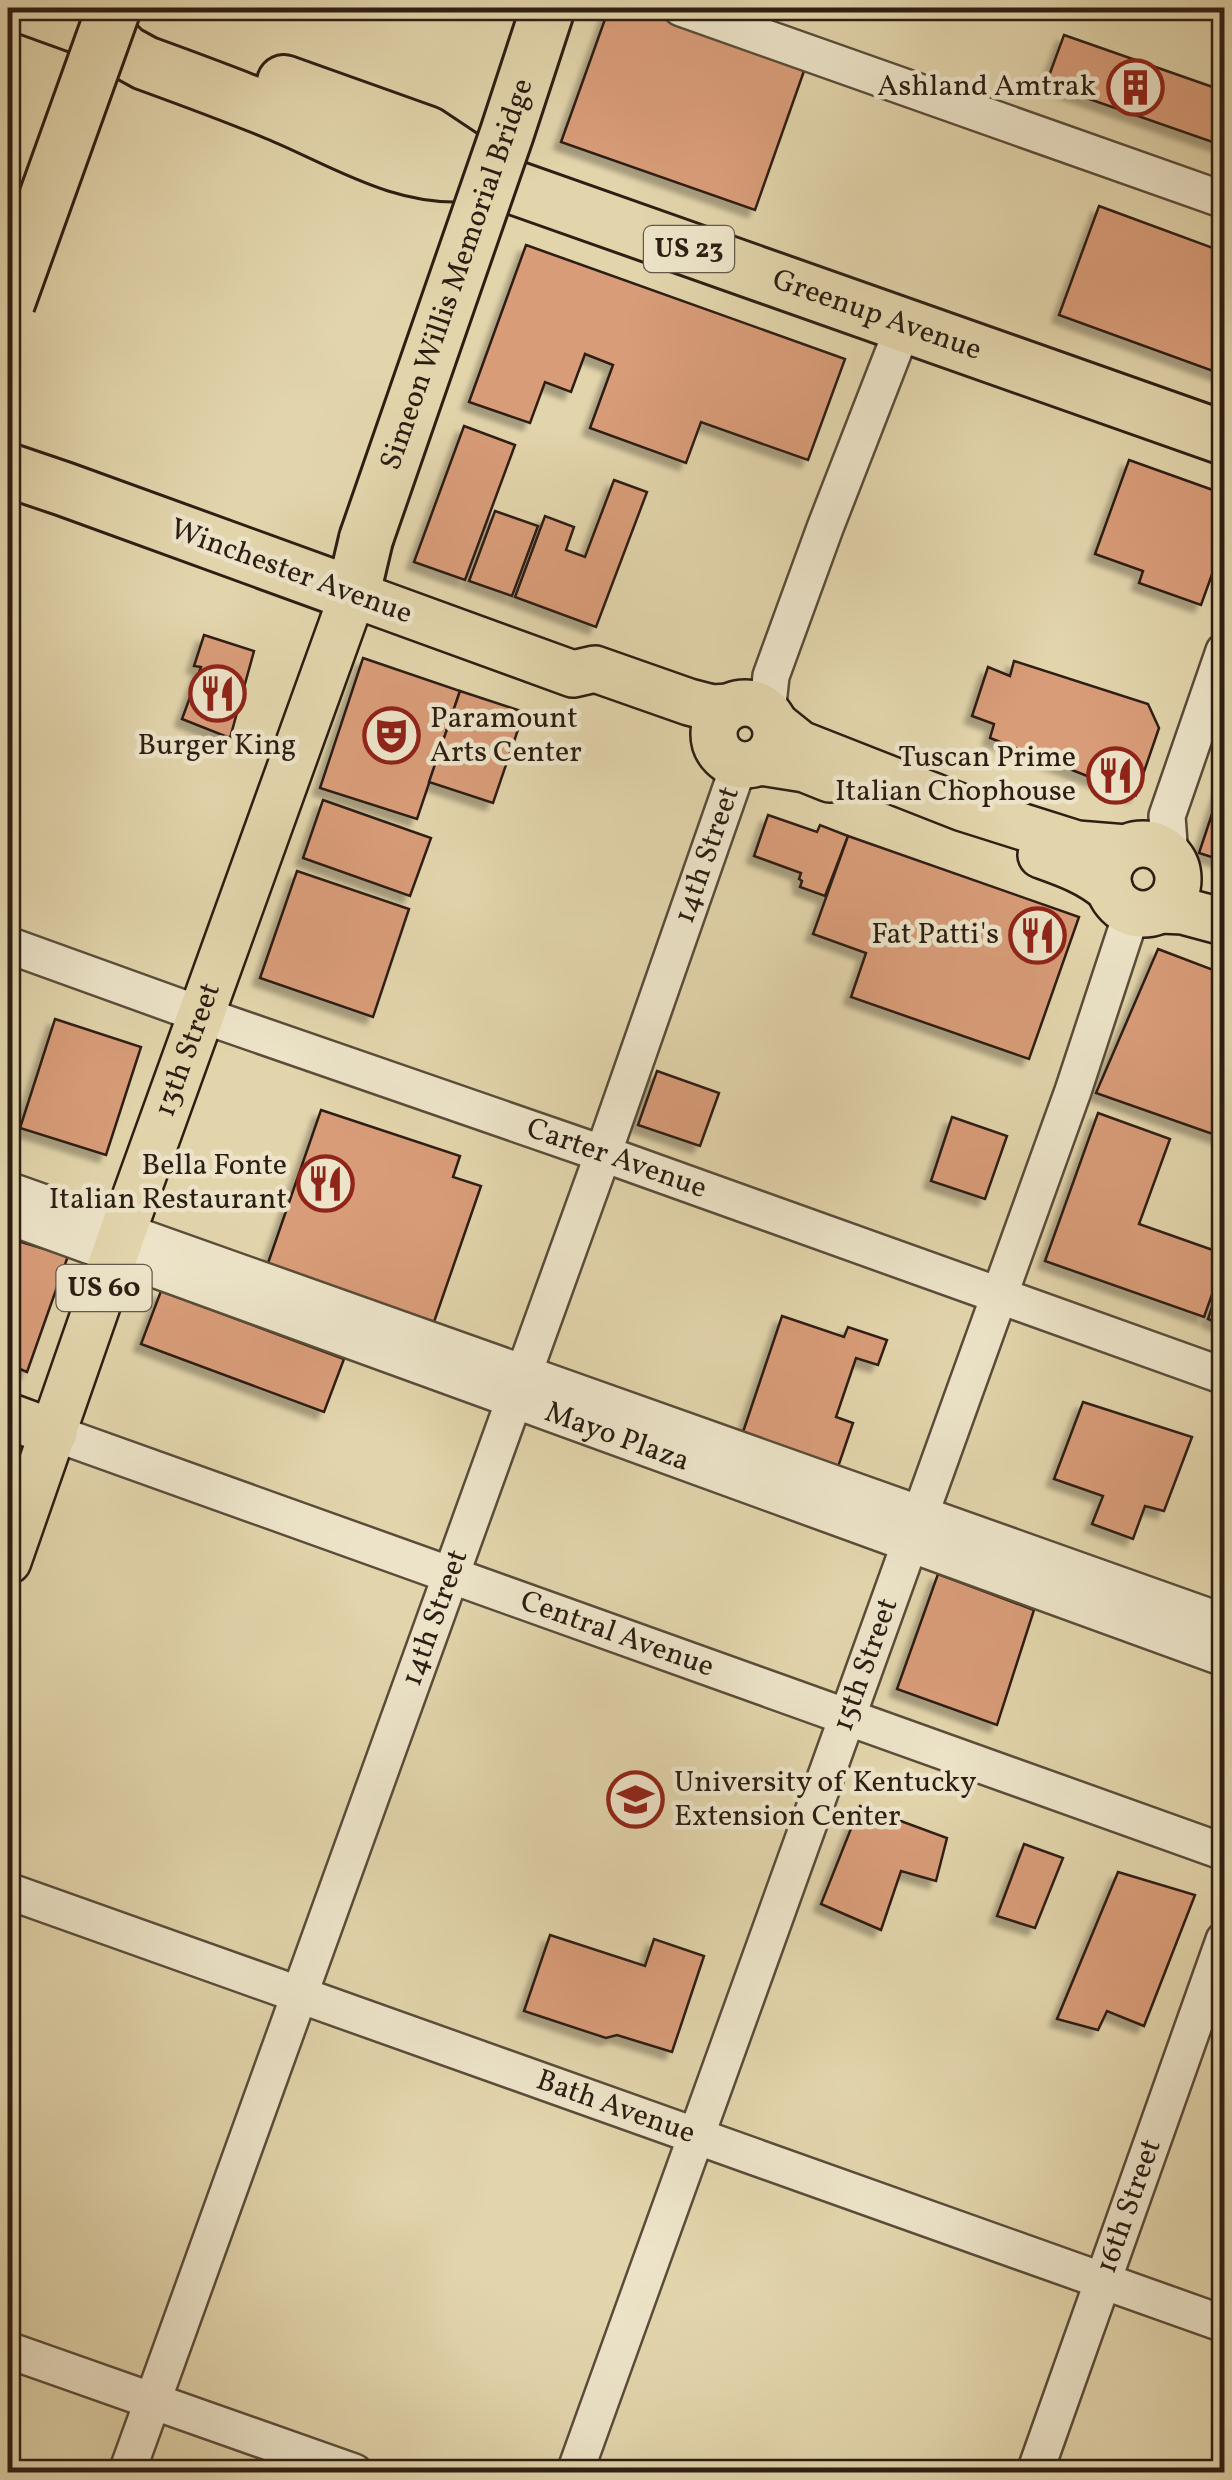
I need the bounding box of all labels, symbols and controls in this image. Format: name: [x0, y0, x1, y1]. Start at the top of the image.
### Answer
building icon: Ashland Amtrak: [1105, 57, 1165, 117]
place label: Ashland Amtrak: [877, 66, 1096, 108]
street label: Simeon Willis Memorial Bridge: [370, 73, 544, 476]
road number: US 23: [644, 226, 734, 272]
street label: Greenup Avenue: [766, 259, 987, 372]
street label: Winchester Avenue: [164, 509, 418, 635]
restaurant icon: Burger King: [187, 663, 247, 723]
place label: Paramount Arts Center: [430, 698, 582, 774]
theatre icon: Paramount Arts Center: [361, 706, 421, 766]
place label: Burger King: [138, 725, 296, 767]
place label: Tuscan Prime Italian Chophouse: [835, 737, 1076, 813]
restaurant icon: Tuscan Prime Italian Chophouse: [1085, 745, 1145, 805]
street label: 14th Street: [664, 781, 751, 929]
restaurant icon: Fat Patti's: [1008, 905, 1068, 965]
place label: Fat Patti's: [871, 914, 999, 956]
street label: 13th Street: [145, 977, 232, 1123]
street label: Carter Avenue: [521, 1108, 712, 1210]
place label: Bella Fonte Italian Restaurant: [49, 1145, 287, 1221]
restaurant icon: Bella Fonte Italian Restaurant: [296, 1153, 356, 1213]
road number: US 60: [56, 1265, 152, 1311]
street label: Mayo Plaza: [539, 1392, 695, 1483]
street label: 14th Street: [391, 1544, 479, 1692]
street label: Central Avenue: [514, 1581, 720, 1689]
street label: 15th Street: [823, 1592, 909, 1737]
place label: University of Kentucky Extension Center: [674, 1762, 976, 1838]
school or university icon: University of Kentucky Extension Center: [605, 1770, 665, 1830]
street label: Bath Avenue: [530, 2060, 701, 2155]
street label: 16th Street: [1086, 2133, 1173, 2279]

